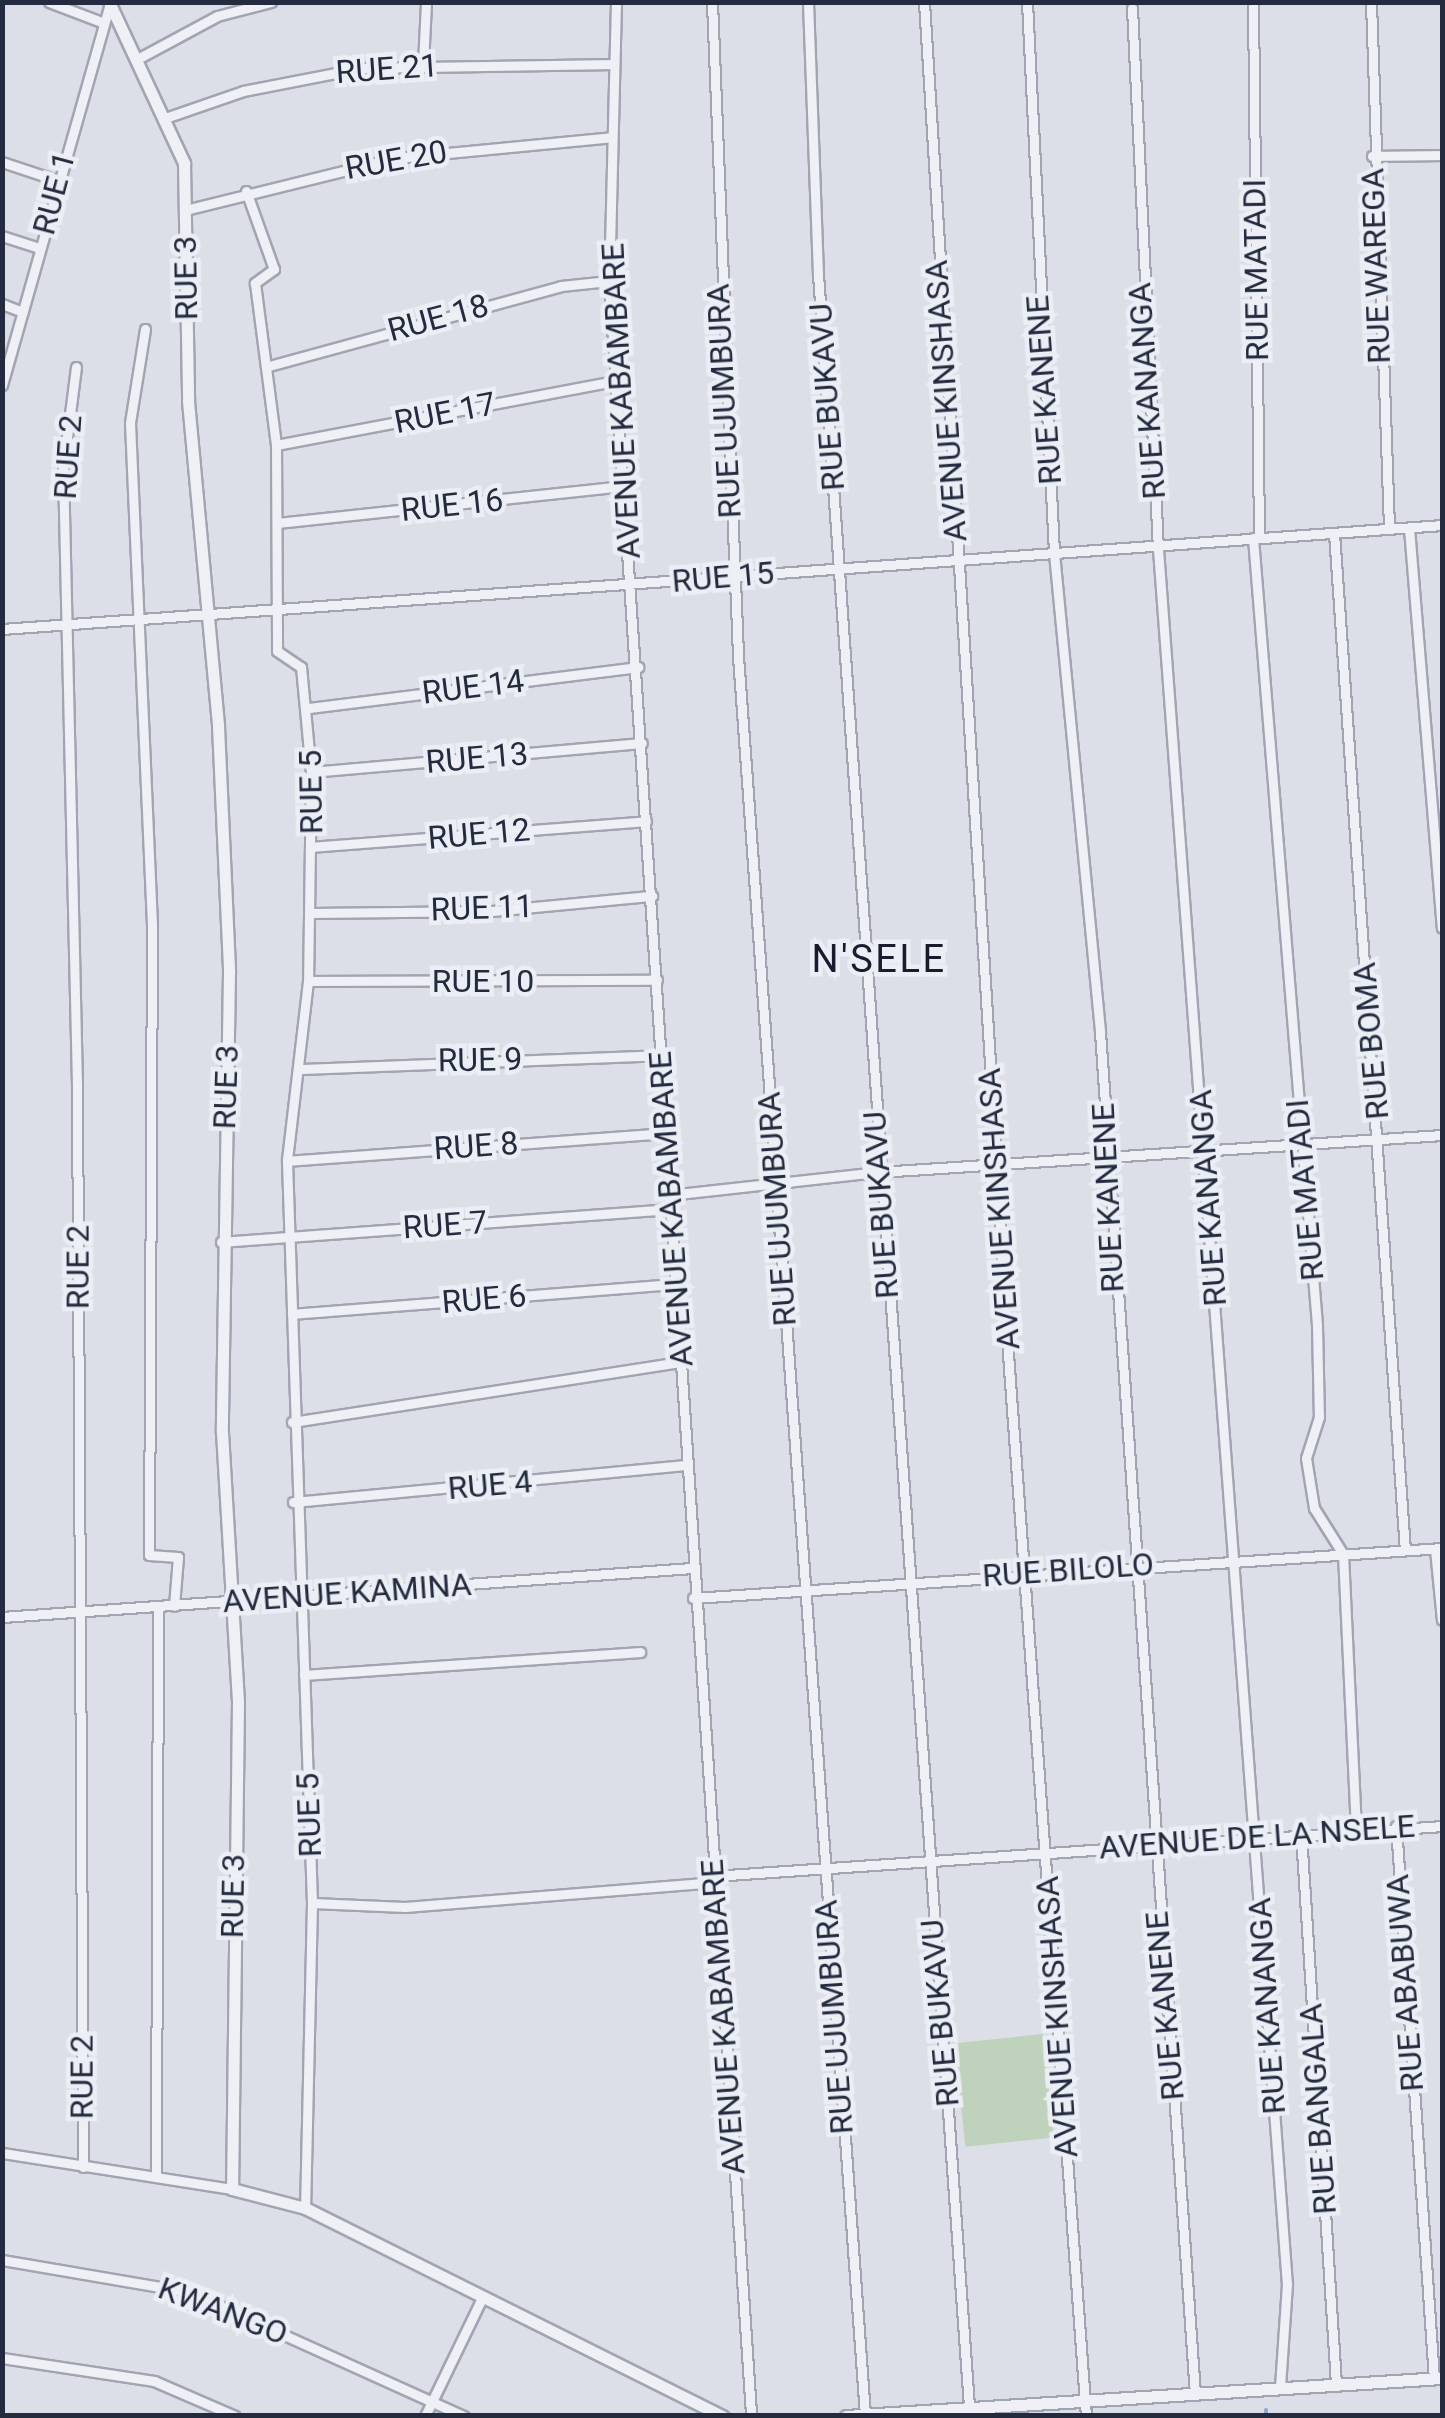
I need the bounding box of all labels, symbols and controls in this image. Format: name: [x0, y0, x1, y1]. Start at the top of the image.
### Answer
street label: RUE 21: [335, 46, 439, 92]
street label: RUE 20: [342, 132, 450, 188]
street label: RUE 1: [25, 147, 83, 239]
street label: RUE WAREGA: [1353, 168, 1399, 364]
street label: RUE MATADI: [1235, 179, 1277, 361]
street label: RUE 3: [166, 235, 206, 321]
street label: AVENUE KABAMBARE: [594, 242, 648, 560]
street label: AVENUE KINSHASA: [917, 259, 975, 543]
street label: RUE KANANGA: [1120, 281, 1174, 501]
street label: RUE UJUMBURA: [699, 283, 749, 519]
street label: RUE 18: [383, 286, 493, 350]
street label: RUE KANENE: [1018, 294, 1070, 486]
street label: RUE BUKAVU: [801, 302, 853, 492]
street label: RUE 17: [391, 384, 499, 442]
street label: RUE 2: [46, 413, 90, 501]
street label: RUE 16: [399, 481, 505, 529]
street label: RUE 15: [670, 553, 776, 601]
street label: RUE 14: [420, 662, 526, 712]
street label: RUE 13: [424, 734, 530, 782]
street label: RUE 5: [291, 749, 331, 835]
street label: RUE 12: [426, 810, 532, 858]
street label: RUE 11: [430, 887, 534, 929]
district label: N'SELE: [812, 937, 946, 983]
street label: RUE BOMA: [1345, 961, 1397, 1121]
street label: RUE 10: [432, 962, 534, 1000]
street label: RUE 9: [437, 1040, 523, 1080]
street label: RUE 3: [205, 1044, 247, 1130]
street label: AVENUE KABAMBARE: [641, 1050, 701, 1368]
street label: AVENUE KINSHASA: [970, 1067, 1028, 1351]
street label: RUE KANANGA: [1181, 1088, 1235, 1308]
street label: RUE UJUMBURA: [750, 1090, 804, 1328]
street label: RUE MATADI: [1278, 1098, 1332, 1282]
street label: RUE KANENE: [1084, 1102, 1132, 1294]
street label: RUE BUKAVU: [855, 1110, 907, 1300]
street label: RUE 8: [432, 1124, 520, 1168]
street label: RUE 7: [401, 1203, 489, 1247]
street label: RUE 2: [59, 1225, 97, 1309]
street label: RUE 6: [440, 1276, 528, 1322]
street label: RUE 4: [446, 1462, 534, 1508]
street label: RUE BILOLO: [981, 1545, 1155, 1595]
street label: AVENUE KAMINA: [221, 1565, 473, 1621]
street label: RUE 5: [288, 1772, 330, 1858]
street label: AVENUE DE LA NSELE: [1098, 1807, 1416, 1867]
street label: RUE 3: [213, 1853, 253, 1939]
street label: AVENUE KABAMBARE: [693, 1858, 753, 2176]
street label: RUE ABABUWA: [1378, 1873, 1432, 2093]
street label: AVENUE KINSHASA: [1028, 1875, 1086, 2159]
street label: RUE KANANGA: [1240, 1896, 1294, 2116]
street label: RUE UJUMBURA: [807, 1898, 861, 2136]
street label: RUE KANENE: [1138, 1910, 1192, 2102]
street label: RUE BUKAVU: [913, 1918, 967, 2108]
street label: RUE BANGALA: [1291, 2002, 1345, 2216]
street label: RUE 2: [63, 2035, 101, 2119]
street label: KWANGO: [153, 2269, 293, 2353]

